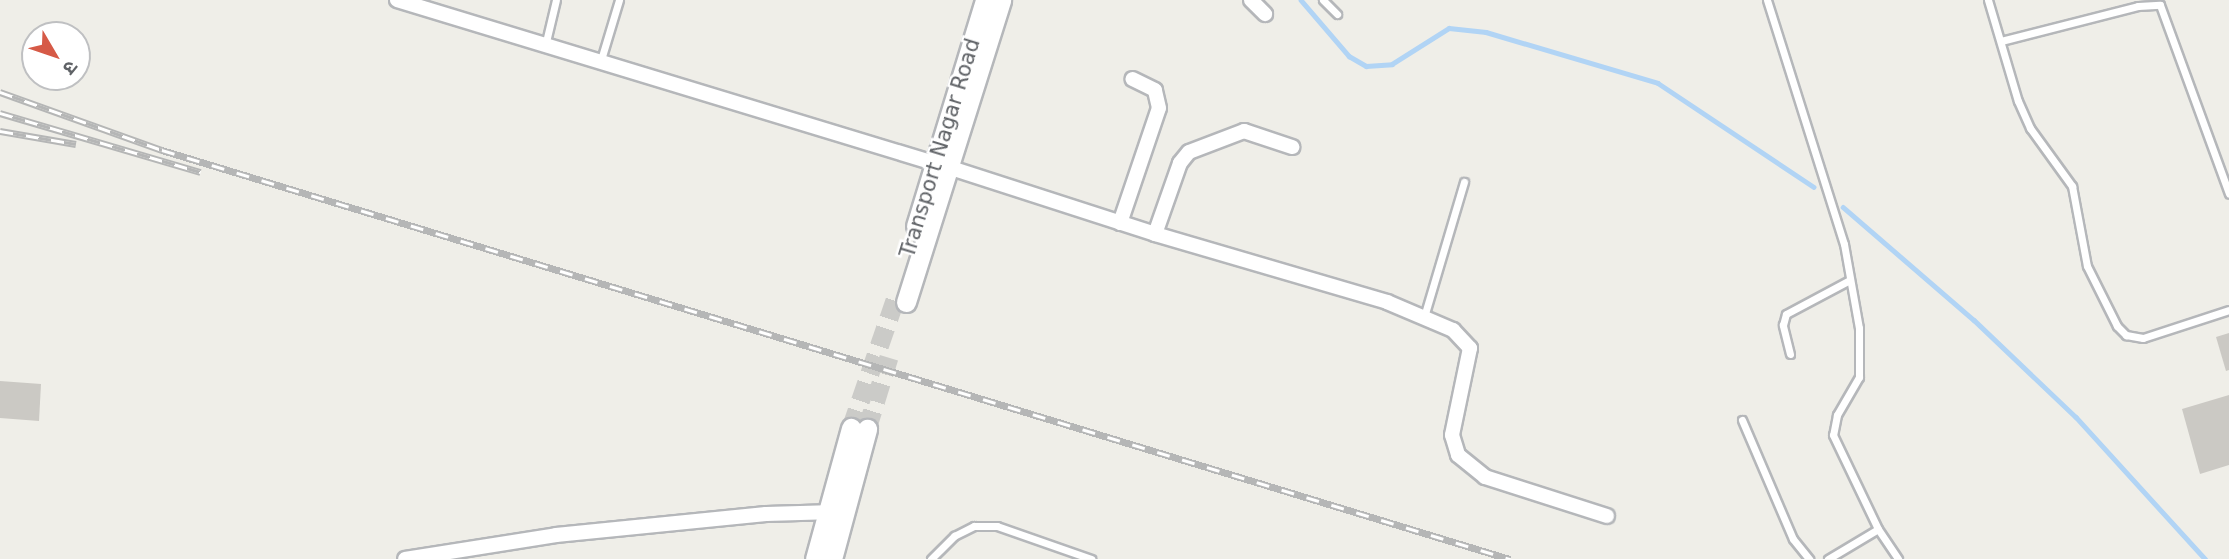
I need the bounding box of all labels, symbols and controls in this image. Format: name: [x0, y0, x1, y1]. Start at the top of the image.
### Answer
north arrow: [21, 21, 91, 91]
street label: Transport Nagar Road: [895, 35, 985, 261]
text: उ: [59, 57, 83, 79]

